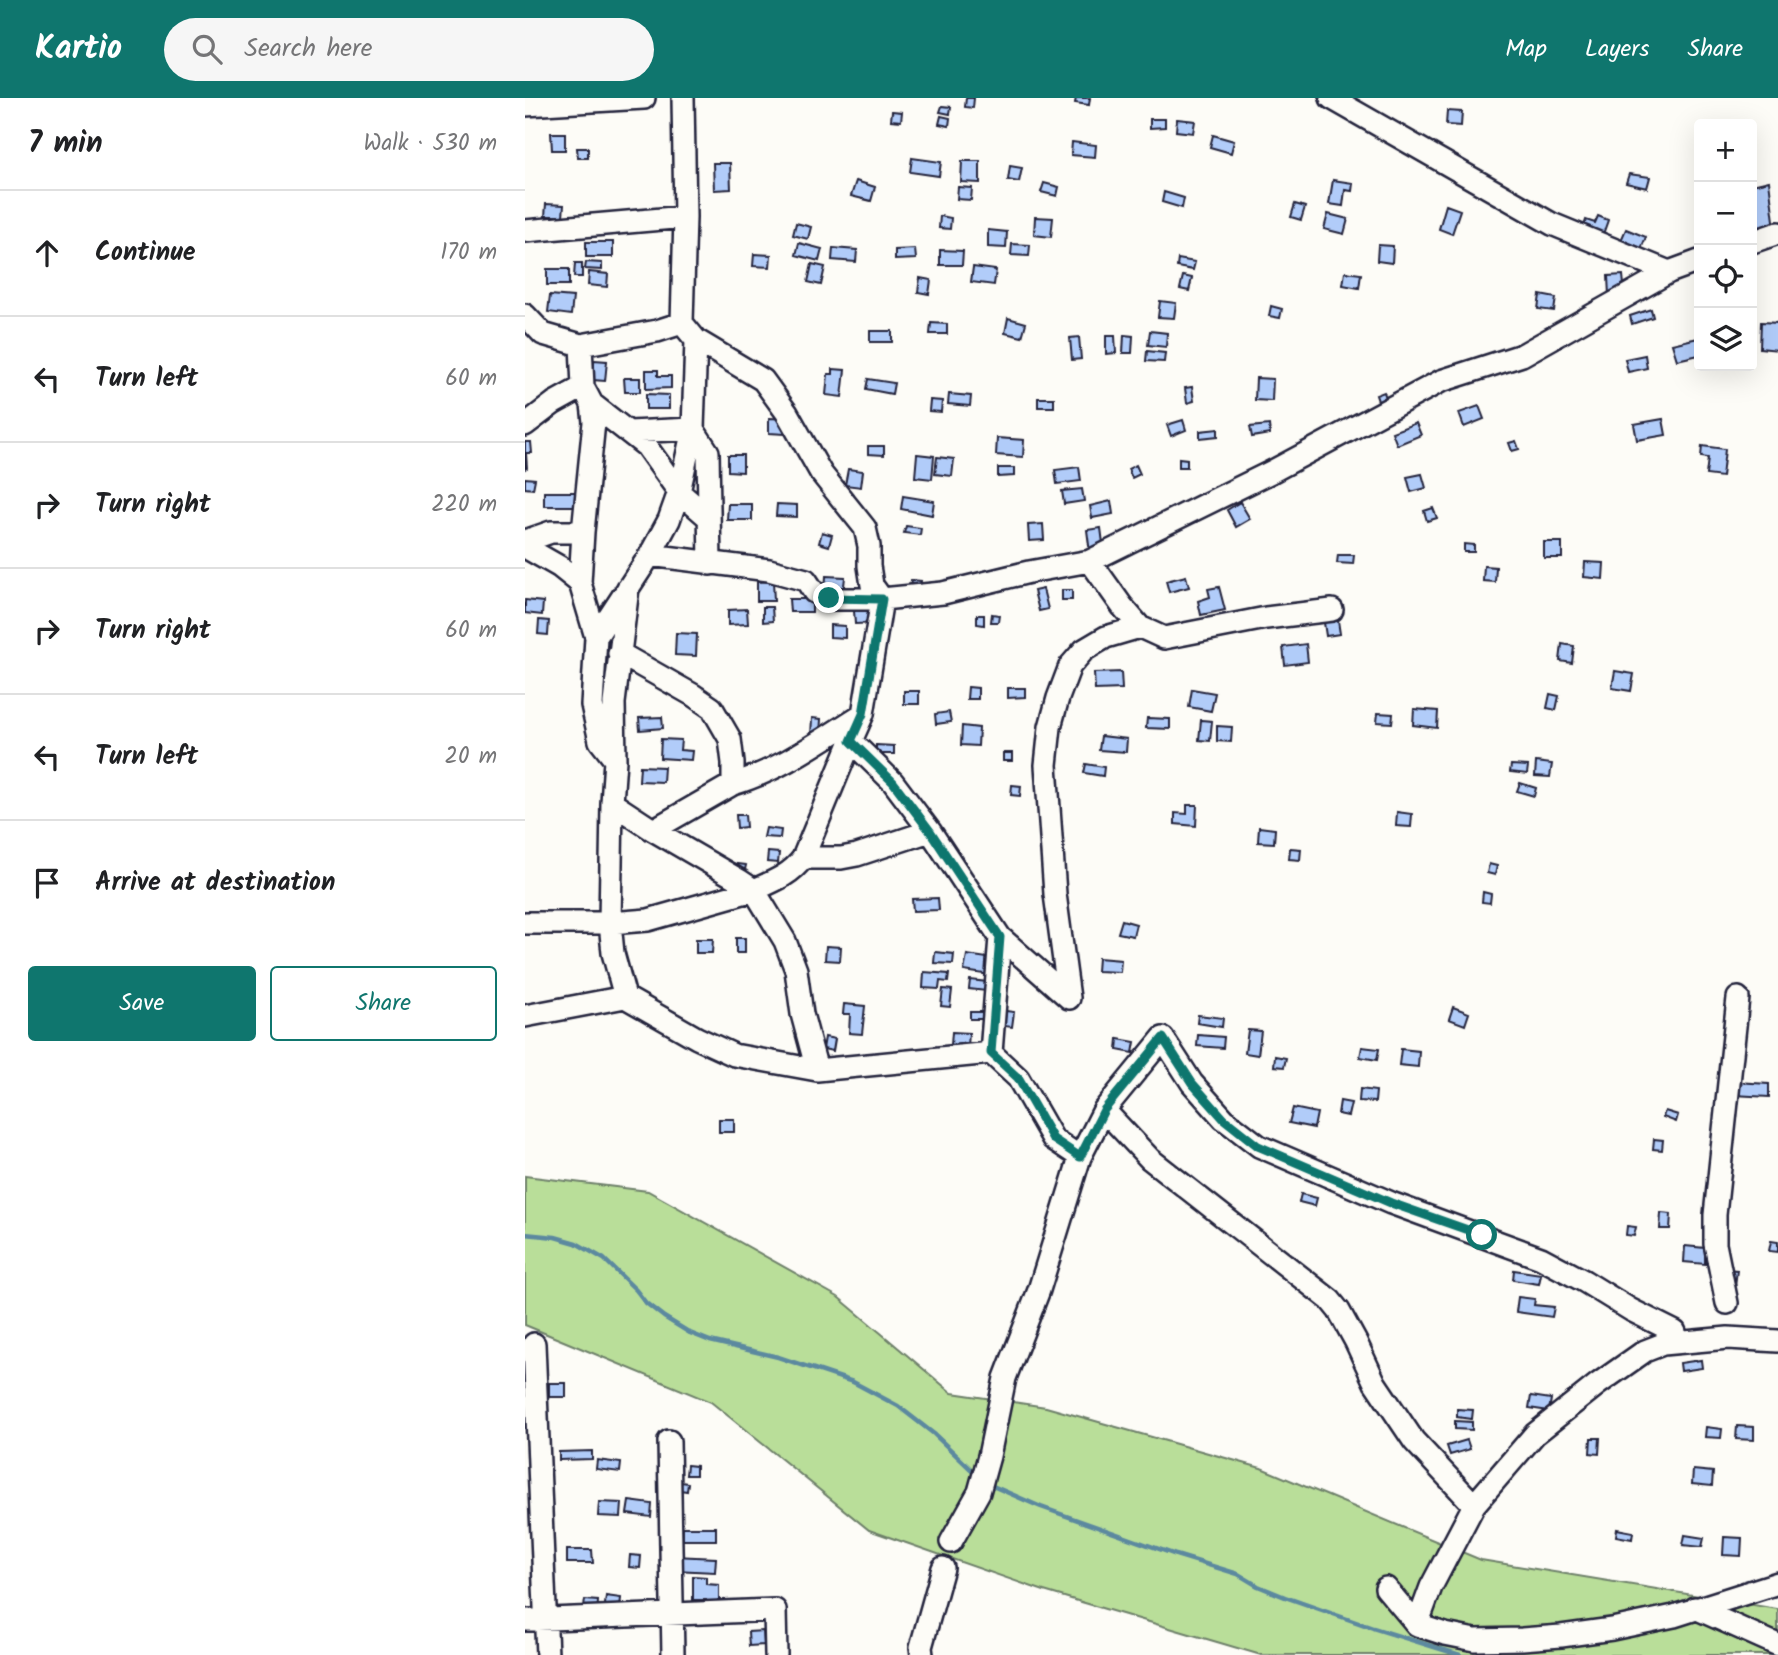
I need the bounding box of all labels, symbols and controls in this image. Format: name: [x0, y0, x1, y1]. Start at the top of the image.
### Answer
search box: [164, 18, 654, 81]
text: Kartio: [35, 23, 122, 76]
text: Search here: [244, 28, 372, 70]
icon: search: [188, 30, 226, 68]
text: Map: [1505, 30, 1547, 69]
text: Layers: [1585, 30, 1649, 69]
text: Share: [1687, 30, 1743, 69]
map controls: [1694, 119, 1757, 371]
button: +: [1694, 119, 1757, 182]
text: 7 min: [28, 120, 103, 168]
text: Walk · 530 m: [363, 126, 497, 162]
button: −: [1694, 182, 1757, 245]
text: Continue: [95, 232, 196, 274]
icon: ahead: [28, 234, 66, 272]
text: 170 m: [440, 235, 497, 271]
button: locate: [1694, 245, 1757, 308]
button: layers: [1694, 308, 1757, 371]
text: Turn left: [95, 358, 198, 400]
icon: left: [28, 360, 66, 398]
text: 60 m: [445, 361, 497, 397]
text: Turn right: [95, 484, 211, 526]
icon: right: [28, 486, 66, 524]
text: 220 m: [431, 487, 497, 523]
route end: [813, 582, 844, 613]
text: Turn right: [95, 610, 211, 652]
icon: right: [28, 612, 66, 650]
text: 60 m: [445, 613, 497, 649]
text: Turn left: [95, 736, 198, 778]
icon: left: [28, 738, 66, 776]
text: 20 m: [445, 739, 497, 775]
text: Arrive at destination: [95, 862, 335, 904]
icon: arrive: [28, 864, 66, 902]
button: Save: [28, 966, 256, 1041]
button: Share: [270, 966, 497, 1041]
route start: [1466, 1219, 1497, 1250]

